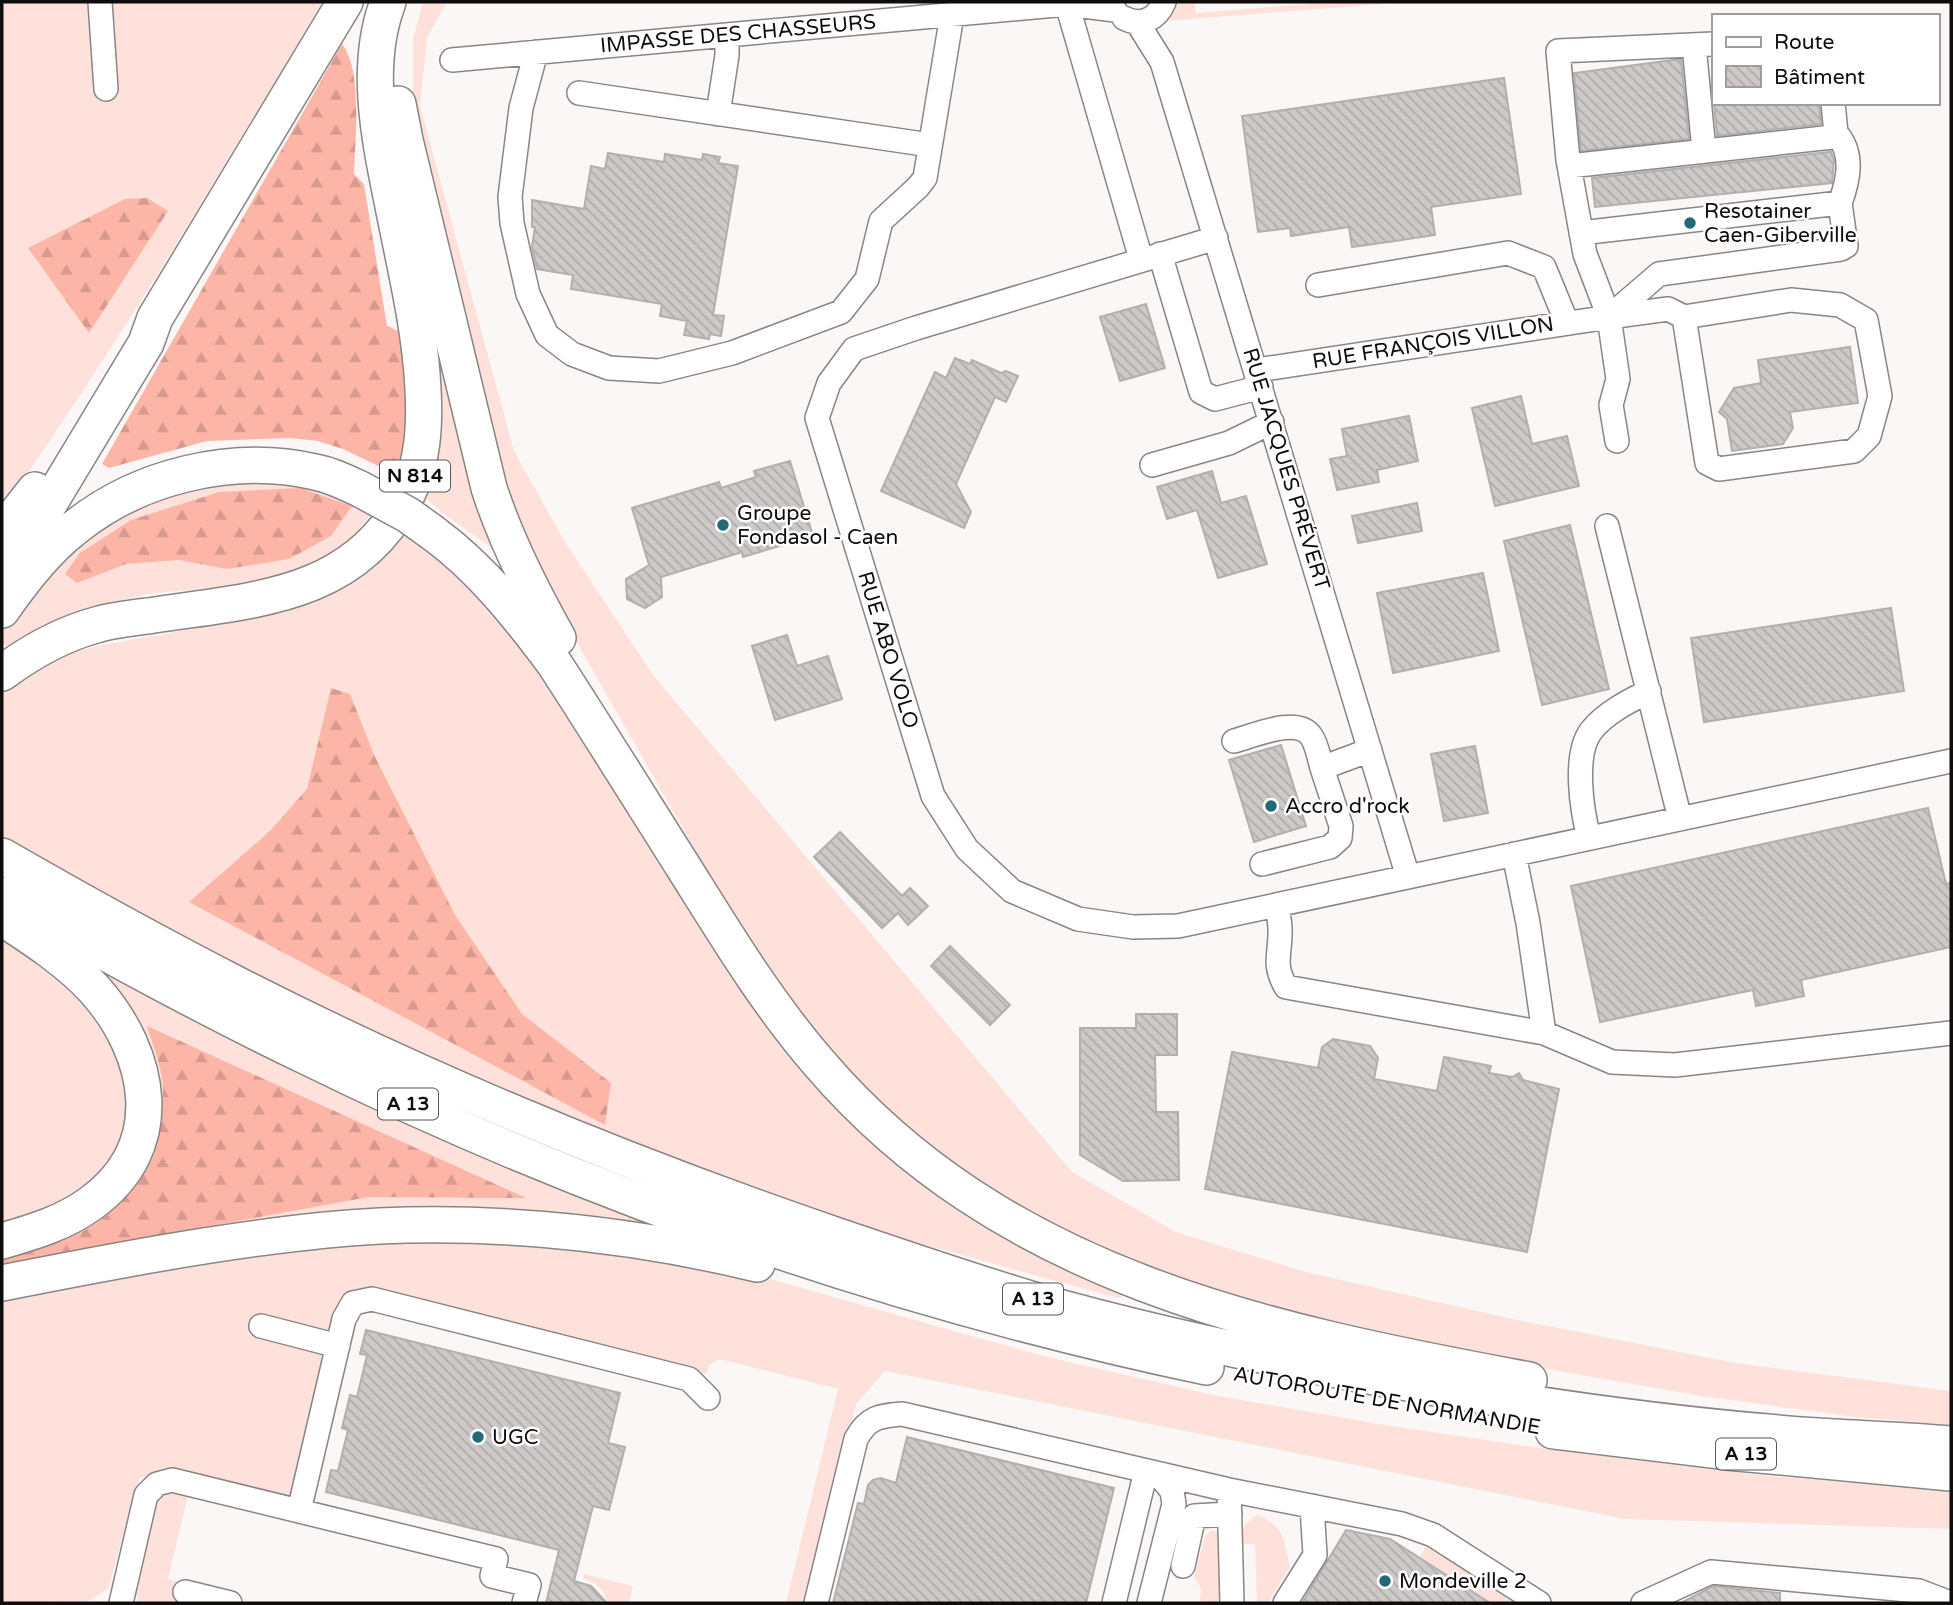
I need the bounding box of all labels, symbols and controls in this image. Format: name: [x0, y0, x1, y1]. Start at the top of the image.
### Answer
street label: IMPASSE DES CHASSEURS: [599, 9, 877, 59]
legend: [1712, 14, 1939, 105]
text: Route: [1774, 30, 1834, 55]
text: Bâtiment: [1774, 65, 1865, 90]
place label: Resotainer Caen-Giberville: [1704, 199, 1857, 248]
marker: Resotainer Caen-Giberville: [1682, 215, 1698, 231]
street label: RUE FRANÇOIS VILLON: [1310, 312, 1556, 374]
street label: RUE JACQUES PRÉVERT: [1237, 345, 1335, 593]
road number: N 814: [380, 461, 450, 491]
place label: Groupe Fondasol - Caen: [737, 501, 898, 550]
marker: Groupe Fondasol - Caen: [715, 517, 731, 533]
street label: RUE ABO VOLO: [852, 568, 924, 732]
place label: Accro d'rock: [1285, 794, 1410, 819]
marker: Accro d'rock: [1263, 798, 1279, 814]
road number: A 13: [378, 1088, 438, 1120]
road number: A 13: [1003, 1284, 1063, 1315]
street label: AUTOROUTE DE NORMANDIE: [1231, 1362, 1543, 1440]
place label: UGC: [492, 1425, 538, 1450]
marker: UGC: [470, 1429, 486, 1445]
road number: A 13: [1716, 1438, 1776, 1470]
place label: Mondeville 2: [1399, 1569, 1527, 1594]
marker: Mondeville 2: [1377, 1573, 1393, 1589]

